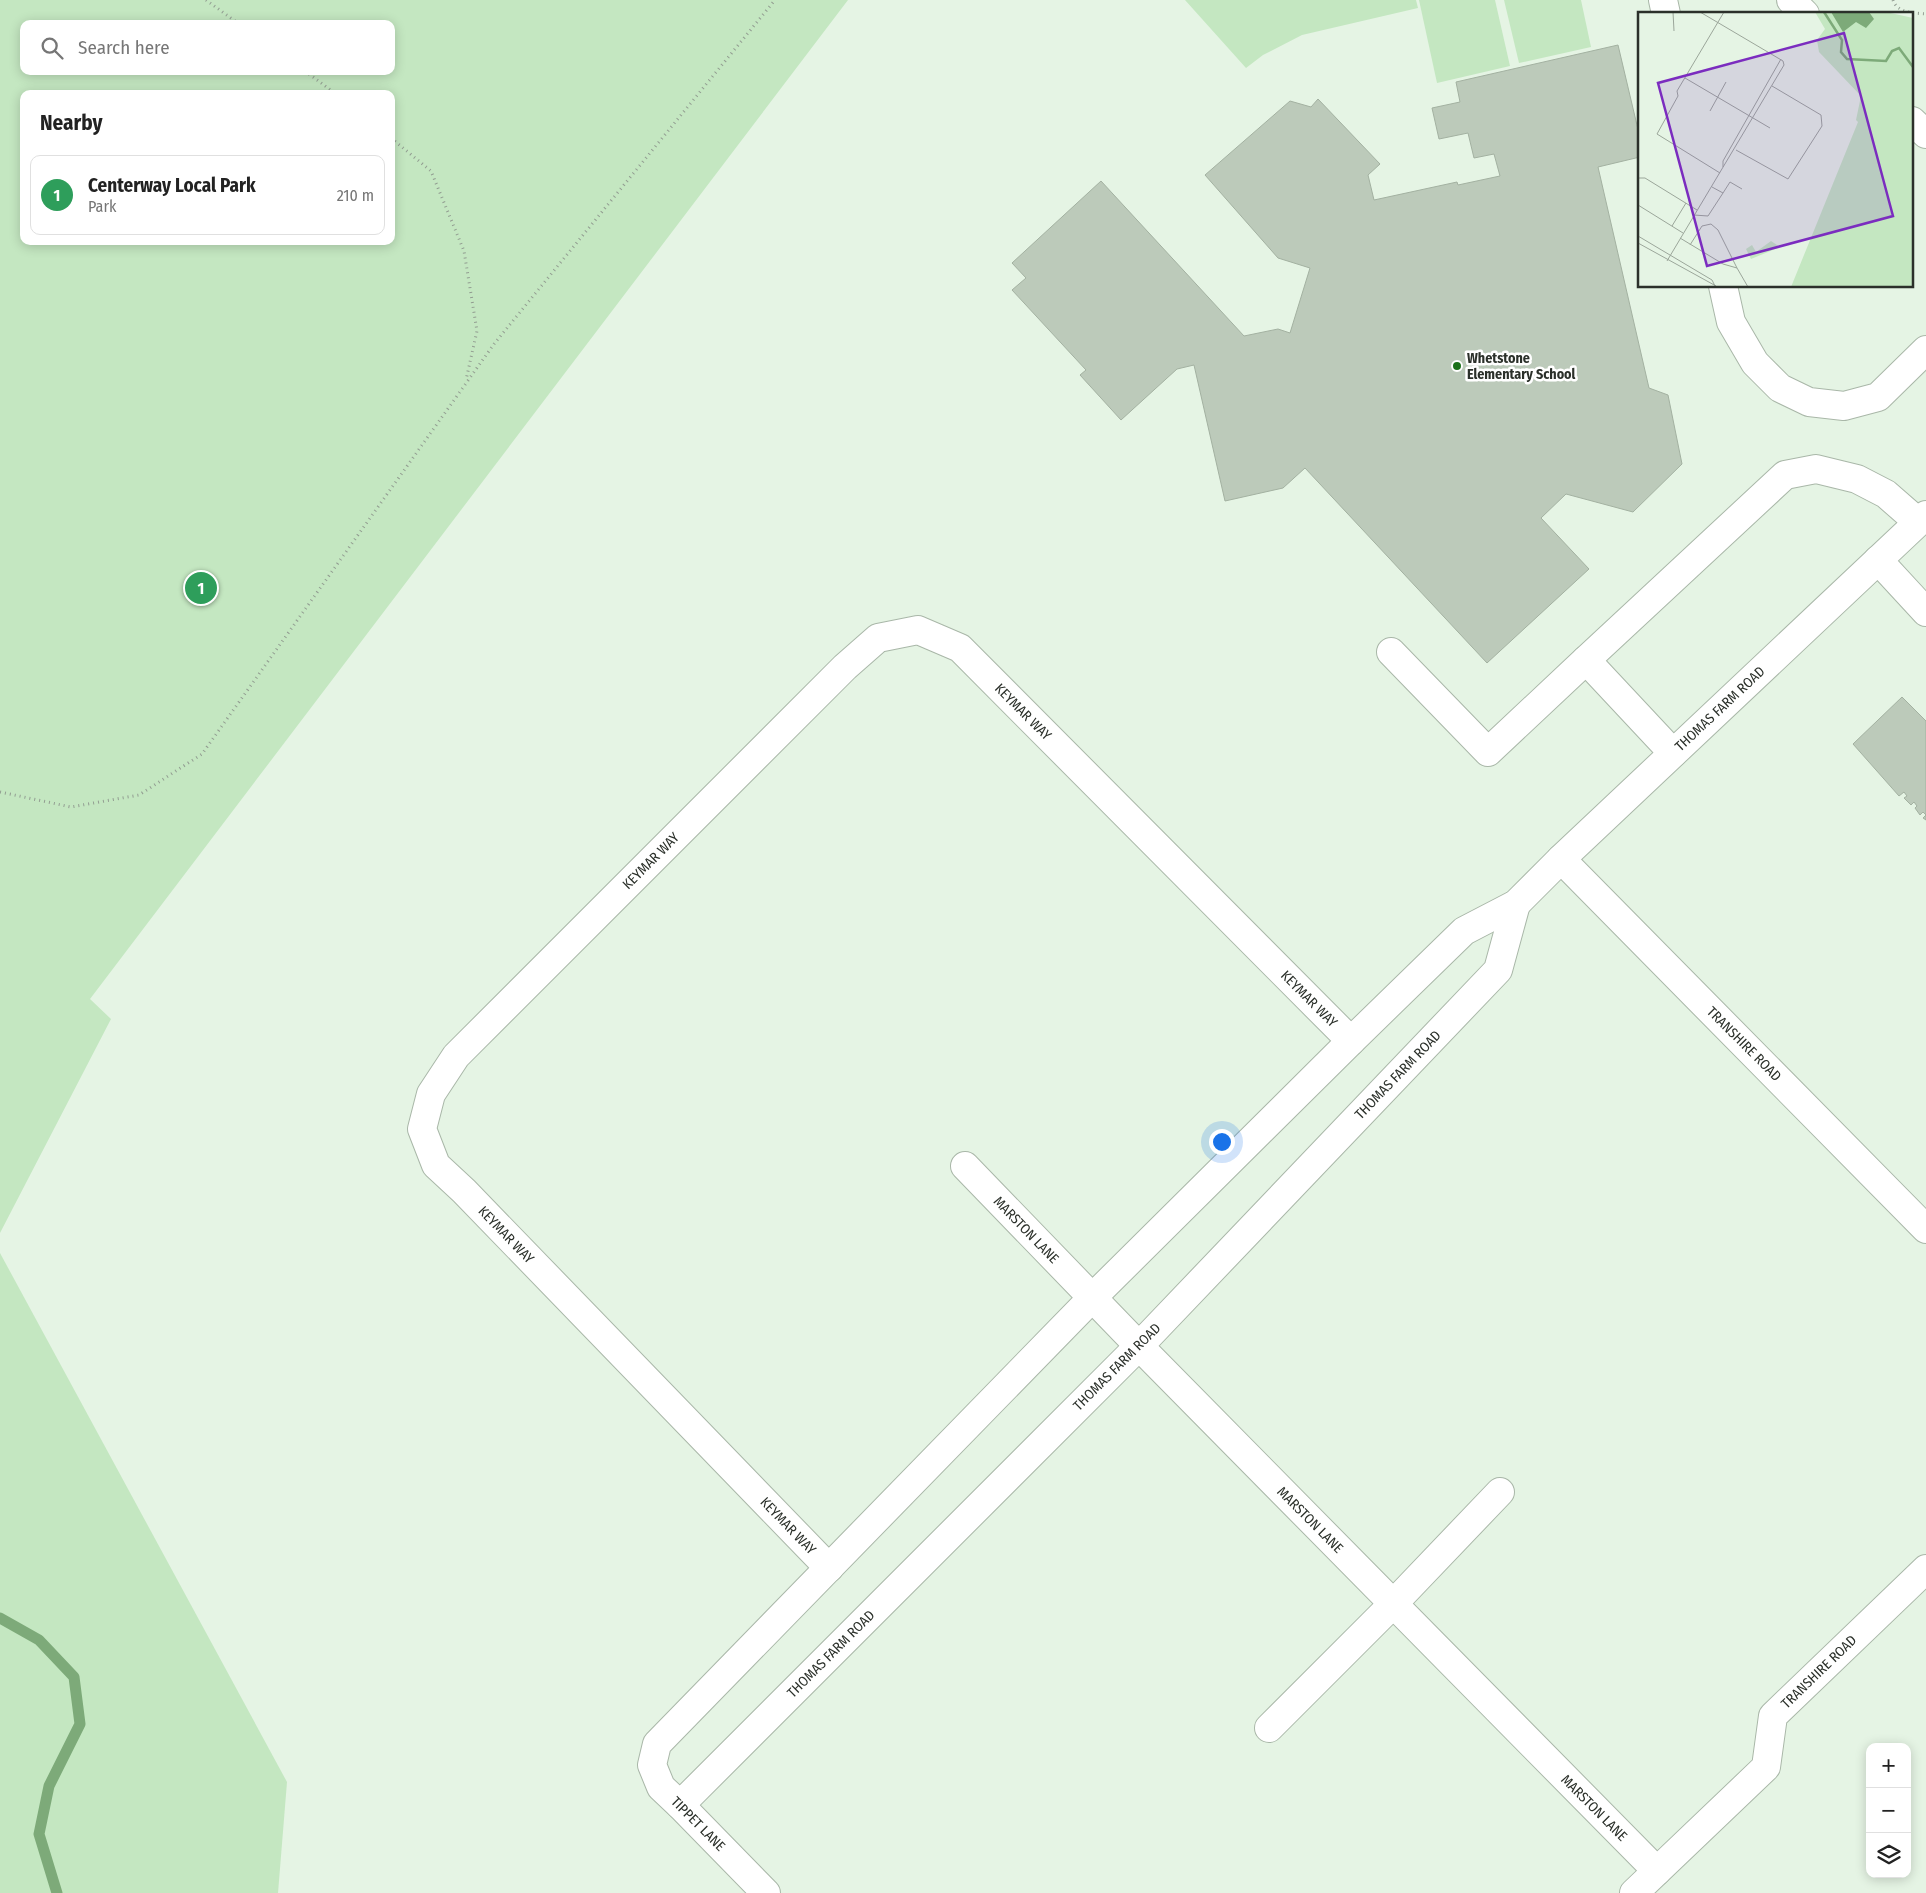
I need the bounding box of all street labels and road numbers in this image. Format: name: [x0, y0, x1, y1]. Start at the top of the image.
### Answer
street label: THOMAS FARM ROAD: [1672, 663, 1768, 755]
street label: KEYMAR WAY: [991, 680, 1055, 744]
street label: KEYMAR WAY: [619, 829, 683, 893]
street label: KEYMAR WAY: [1277, 967, 1341, 1031]
street label: TRANSHIRE ROAD: [1703, 1003, 1785, 1085]
street label: THOMAS FARM ROAD: [1351, 1027, 1445, 1123]
street label: MARSTON LANE: [990, 1193, 1063, 1267]
street label: KEYMAR WAY: [475, 1203, 537, 1267]
street label: THOMAS FARM ROAD: [1070, 1320, 1164, 1414]
street label: MARSTON LANE: [1273, 1483, 1347, 1557]
street label: KEYMAR WAY: [757, 1494, 819, 1558]
street label: THOMAS FARM ROAD: [784, 1607, 878, 1701]
street label: TRANSHIRE ROAD: [1778, 1632, 1860, 1712]
street label: MARSTON LANE: [1557, 1771, 1631, 1845]
street label: TIPPET LANE: [667, 1793, 729, 1855]

